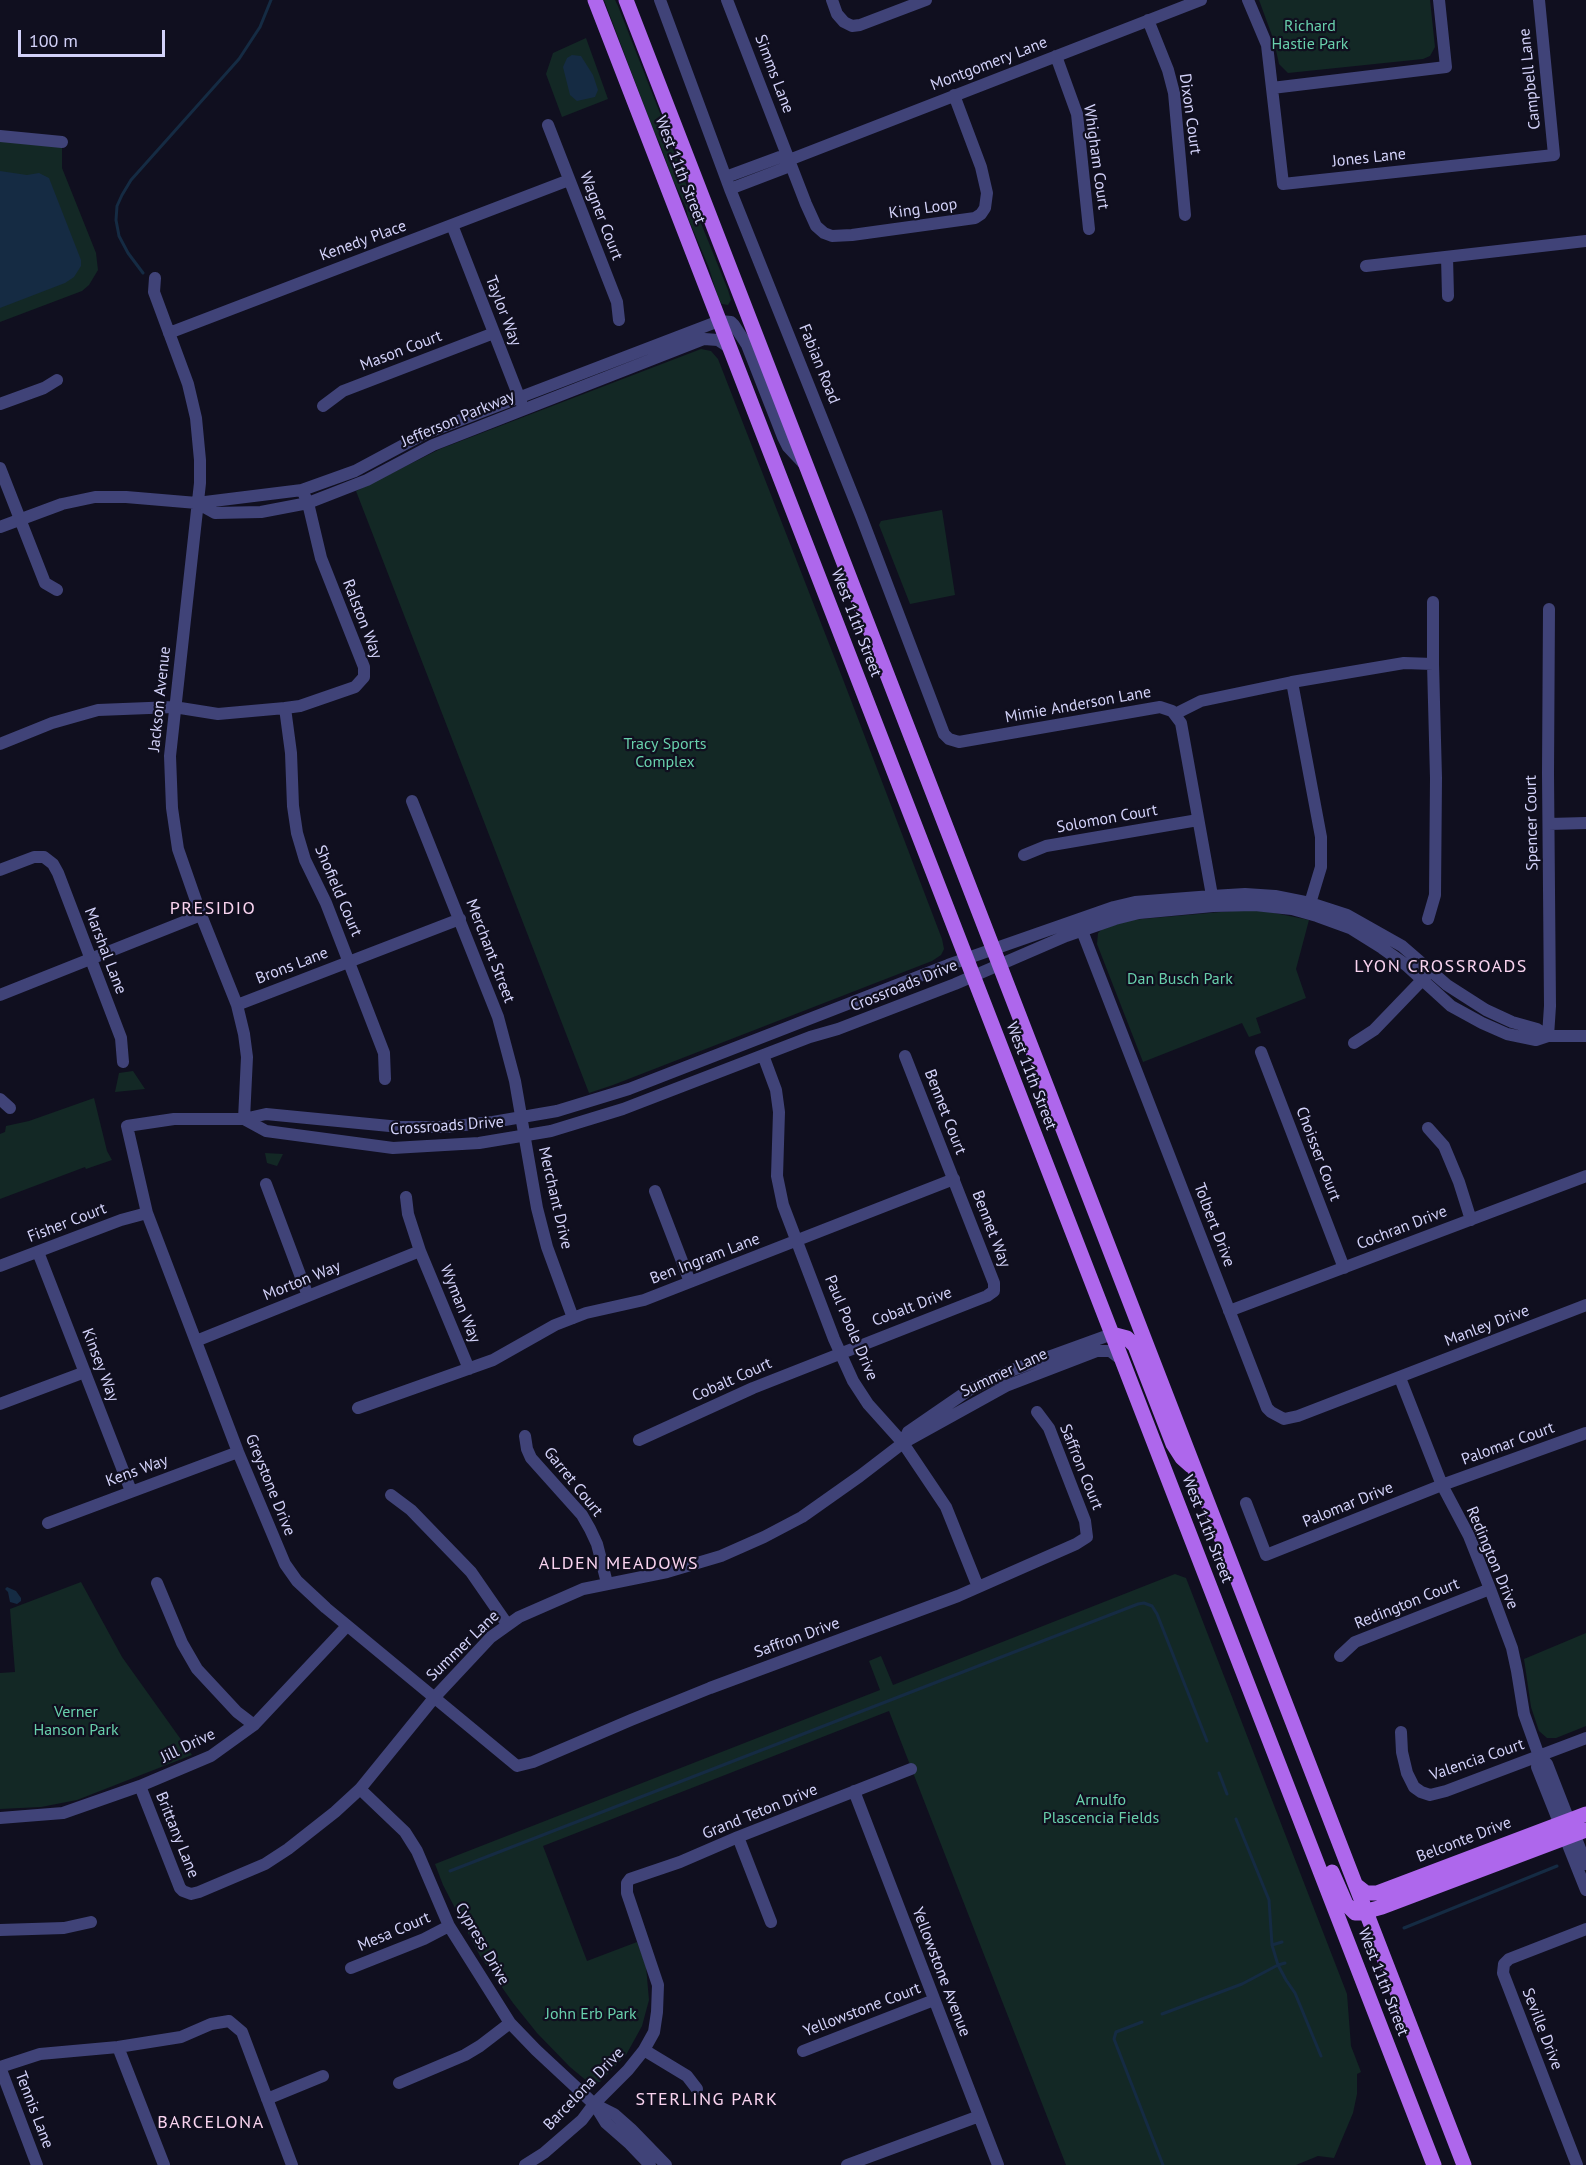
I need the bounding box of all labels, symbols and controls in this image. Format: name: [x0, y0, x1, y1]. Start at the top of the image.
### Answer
park label: Richard Hastie Park: [1272, 16, 1348, 54]
scale bar: [21, 18, 168, 56]
street label: Campbell Lane: [1515, 27, 1545, 131]
text: 100 m: [29, 29, 78, 52]
street label: Simms Lane: [750, 32, 798, 116]
street label: Montgomery Lane: [928, 33, 1050, 95]
street label: Dixon Court: [1175, 72, 1205, 156]
street label: Whigham Court: [1079, 103, 1113, 211]
street label: West 11th Street: [651, 113, 709, 227]
street label: Jones Lane: [1331, 145, 1407, 171]
street label: Wagner Court: [575, 169, 627, 263]
street label: King Loop: [888, 195, 958, 223]
street label: Kenedy Place: [317, 216, 409, 266]
street label: Taylor Way: [481, 273, 525, 349]
street label: Fabian Road: [794, 321, 844, 407]
street label: Mason Court: [357, 327, 445, 375]
street label: Jefferson Parkway: [398, 386, 518, 452]
street label: West 11th Street: [827, 566, 885, 680]
street label: Ralston Way: [338, 577, 386, 661]
street label: Jackson Avenue: [145, 645, 175, 753]
street label: Mimie Anderson Lane: [1003, 683, 1153, 727]
park label: Tracy Sports Complex: [623, 734, 707, 772]
street label: Spencer Court: [1522, 775, 1542, 871]
street label: Solomon Court: [1055, 801, 1159, 837]
street label: Shofield Court: [310, 842, 366, 940]
street label: Merchant Street: [461, 896, 519, 1006]
district label: PRESIDIO: [170, 898, 256, 920]
street label: Marshal Lane: [80, 905, 130, 997]
street label: Brons Lane: [253, 943, 331, 989]
street label: Crossroads Drive: [848, 956, 960, 1016]
district label: LYON CROSSROADS: [1354, 956, 1528, 978]
park label: Dan Busch Park: [1127, 969, 1233, 989]
street label: West 11th Street: [1002, 1019, 1060, 1133]
street label: Bennet Court: [920, 1067, 970, 1157]
street label: Choisser Court: [1291, 1104, 1345, 1204]
street label: Crossroads Drive: [390, 1112, 504, 1140]
street label: Merchant Drive: [534, 1145, 576, 1251]
street label: Tolbert Drive: [1189, 1180, 1239, 1270]
street label: Bennet Way: [968, 1188, 1014, 1270]
street label: Fisher Court: [25, 1199, 109, 1247]
street label: Cochran Drive: [1354, 1202, 1450, 1254]
street label: Ben Ingram Lane: [647, 1229, 763, 1289]
street label: Morton Way: [260, 1257, 344, 1305]
street label: Wyman Way: [436, 1262, 484, 1346]
street label: Paul Poole Drive: [820, 1273, 882, 1383]
street label: Cobalt Drive: [869, 1283, 955, 1331]
street label: Manley Drive: [1442, 1301, 1532, 1351]
street label: Kinsey Way: [77, 1326, 123, 1404]
street label: Summer Lane: [957, 1344, 1051, 1402]
street label: Cobalt Court: [689, 1354, 775, 1406]
street label: Palomar Court: [1459, 1418, 1557, 1470]
street label: Saffron Court: [1055, 1421, 1107, 1513]
street label: Greystone Drive: [241, 1431, 299, 1539]
street label: Garret Court: [539, 1443, 607, 1521]
street label: Kens Way: [103, 1451, 171, 1491]
street label: West 11th Street: [1178, 1472, 1236, 1586]
street label: Palomar Drive: [1300, 1478, 1396, 1532]
street label: Redington Drive: [1462, 1504, 1522, 1612]
district label: ALDEN MEADOWS: [539, 1553, 699, 1575]
street label: Redington Court: [1352, 1574, 1462, 1634]
street label: Summer Lane: [423, 1607, 503, 1685]
street label: Saffron Drive: [752, 1614, 842, 1662]
park label: Verner Hanson Park: [33, 1702, 119, 1740]
street label: Jill Drive: [158, 1725, 218, 1767]
street label: Valencia Court: [1427, 1735, 1527, 1785]
street label: Grand Teton Drive: [700, 1780, 820, 1844]
street label: Brittany Lane: [151, 1789, 203, 1881]
park label: Arnulfo Plascencia Fields: [1043, 1790, 1159, 1828]
street label: Belconte Drive: [1414, 1813, 1514, 1867]
street label: Cypress Drive: [451, 1899, 513, 1989]
street label: Yellowstone Avenue: [908, 1905, 974, 2039]
street label: Mesa Court: [355, 1908, 433, 1956]
street label: West 11th Street: [1354, 1925, 1412, 2039]
street label: Yellowstone Court: [801, 1979, 923, 2041]
street label: Seville Drive: [1518, 1985, 1566, 2073]
park label: John Erb Park: [545, 2004, 637, 2024]
street label: Barcelona Drive: [540, 2044, 628, 2134]
street label: Tennis Lane: [11, 2069, 57, 2151]
district label: STERLING PARK: [635, 2089, 779, 2111]
district label: BARCELONA: [157, 2112, 265, 2134]

